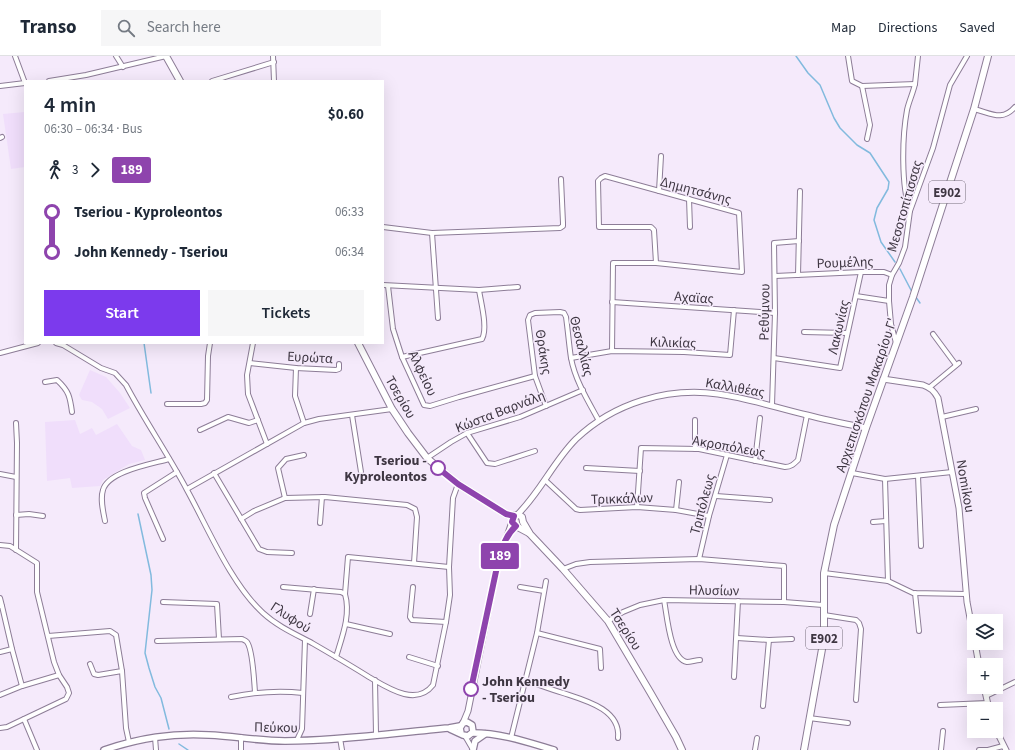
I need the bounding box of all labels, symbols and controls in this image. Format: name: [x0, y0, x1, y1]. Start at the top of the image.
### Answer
search box: [101, 10, 381, 46]
text: Transo: [20, 14, 77, 41]
icon: search: [115, 17, 137, 39]
text: Search here: [147, 17, 221, 38]
text: Map: [831, 18, 856, 38]
text: Directions: [878, 18, 937, 38]
text: Saved: [959, 18, 995, 38]
text: 4 min: [44, 89, 96, 121]
text: $0.60: [328, 104, 364, 125]
text: 06:30 – 06:34 · Bus: [44, 120, 142, 138]
street label: Μεσοτοπίτισσας: [882, 158, 928, 255]
icon: walk: [44, 159, 66, 181]
icon: forward: [84, 159, 106, 181]
text: 189: [120, 160, 143, 180]
text: 3: [72, 161, 78, 179]
street label: Δημητσάνης: [658, 172, 734, 210]
road number: E902: [929, 181, 965, 203]
text: Tseriou - Kyproleontos: [74, 202, 222, 223]
text: 06:33: [335, 203, 364, 221]
text: John Kennedy - Tseriou: [74, 242, 228, 263]
text: 06:34: [335, 243, 364, 261]
street label: Ρουμέλης: [816, 252, 874, 274]
street label: Ρεθύμνου: [755, 283, 775, 341]
street label: Αχαϊας: [674, 287, 714, 309]
button: Start: [44, 290, 200, 336]
button: Tickets: [208, 290, 364, 336]
street label: Λακωνίας: [823, 298, 855, 356]
street label: Θεσαλλίας: [564, 314, 598, 378]
street label: Αρχιεπισκόπου Μακαρίου Γ': [831, 315, 903, 475]
street label: Θράκης: [530, 328, 556, 376]
street label: Κιλικίας: [649, 332, 697, 354]
street label: Ευρώτα: [287, 347, 333, 369]
street label: Αλφείου: [403, 347, 442, 400]
street label: Τσερίου: [380, 372, 420, 423]
street label: Καλλιθέας: [704, 373, 766, 403]
street label: Κώστα Βαρνάλη: [453, 386, 548, 438]
street label: Ακροπόλεως: [691, 431, 767, 463]
place label: Tseriou - Kyproleontos: [344, 451, 427, 487]
street label: Nomikou: [951, 458, 980, 514]
marker: Tseriou - Kyproleontos: [430, 460, 446, 476]
street label: Τριπόλεως: [685, 472, 721, 537]
street label: Τρικκάλων: [591, 488, 654, 510]
line badge: 189: [477, 543, 523, 569]
text: 189: [489, 546, 511, 566]
street label: Ηλυσίων: [689, 581, 740, 601]
street label: Γλυφού: [266, 597, 315, 638]
street label: Τσερίου: [604, 605, 646, 654]
map controls: [967, 614, 1003, 738]
button: layers: [967, 614, 1003, 650]
road number: E902: [806, 627, 842, 649]
button: +: [967, 658, 1003, 694]
place label: John Kennedy - Tseriou: [482, 672, 571, 708]
marker: John Kennedy - Tseriou: [463, 681, 479, 697]
button: −: [967, 702, 1003, 738]
street label: Πεύκου: [254, 718, 298, 738]

